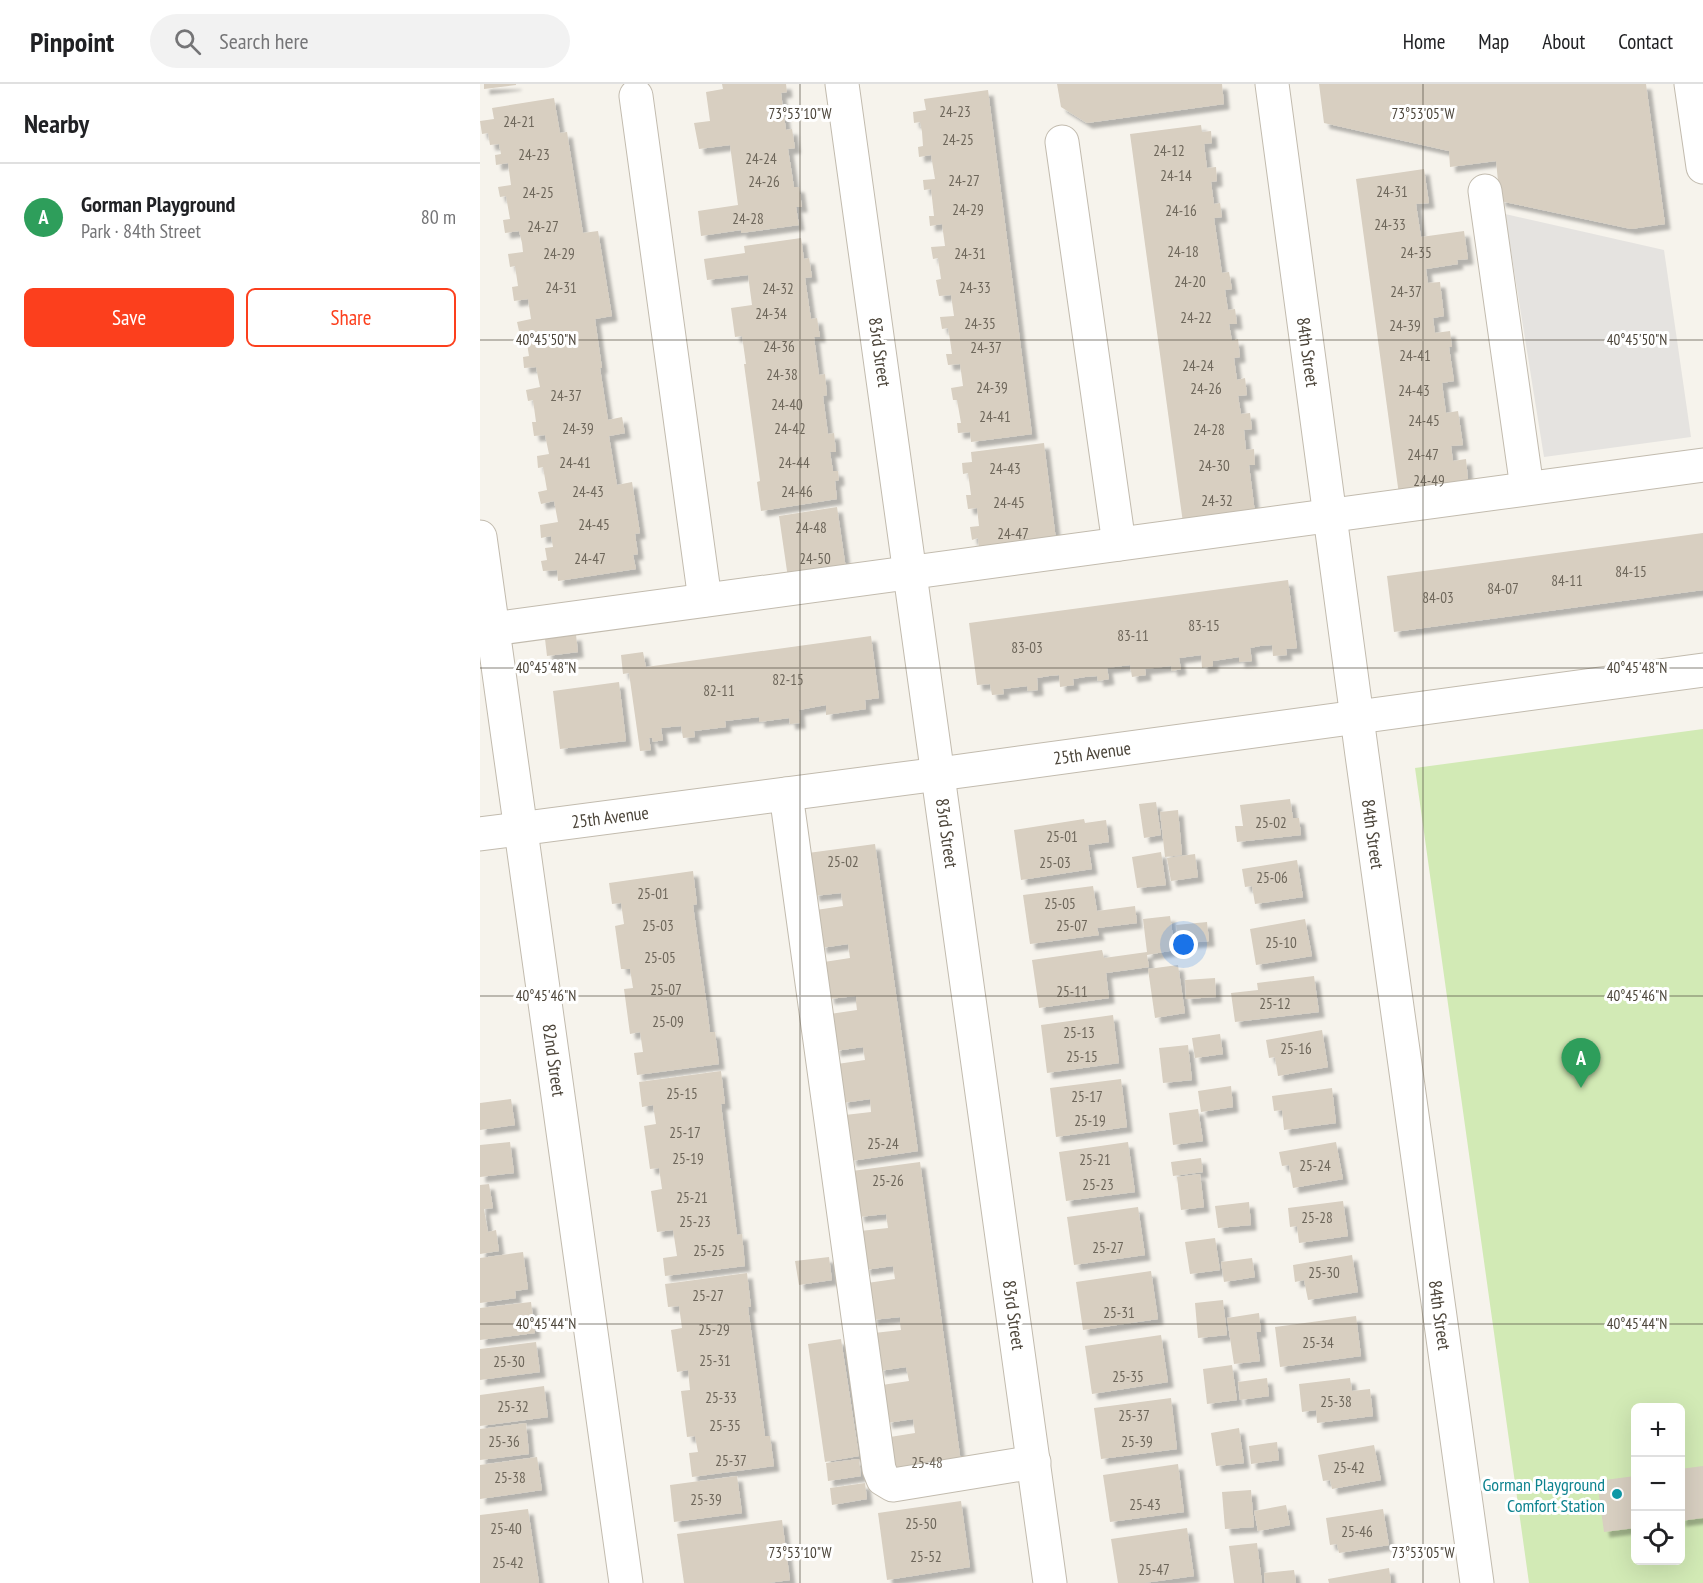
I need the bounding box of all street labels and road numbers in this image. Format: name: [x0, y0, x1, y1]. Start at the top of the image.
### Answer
street label: 83rd Street: [864, 316, 896, 388]
street label: 84th Street: [1292, 316, 1324, 388]
street label: 25th Avenue: [1052, 736, 1132, 770]
street label: 83rd Street: [931, 797, 963, 869]
street label: 84th Street: [1357, 798, 1389, 870]
street label: 25th Avenue: [570, 801, 650, 833]
street label: 82nd Street: [538, 1022, 570, 1098]
street label: 83rd Street: [998, 1279, 1030, 1351]
street label: 84th Street: [1424, 1279, 1456, 1351]

